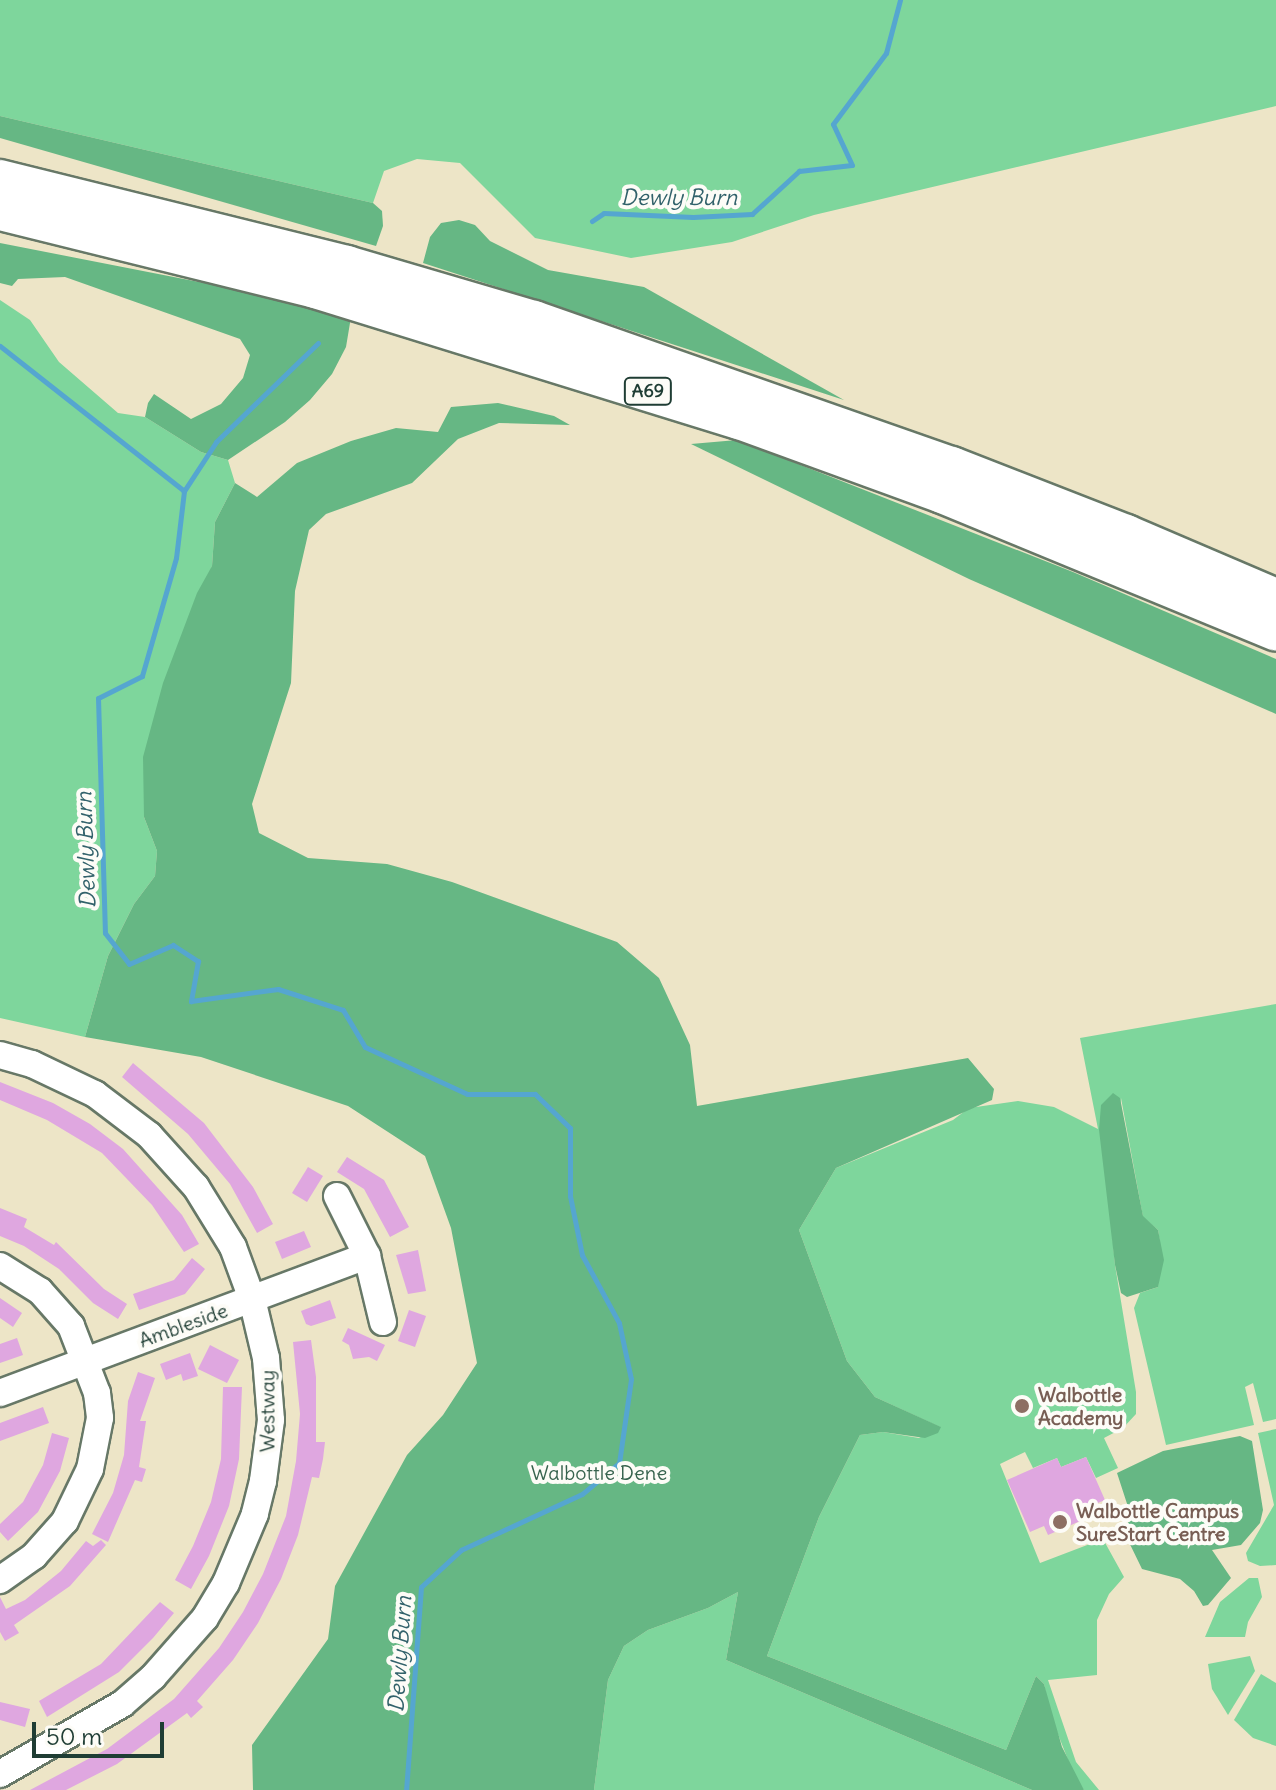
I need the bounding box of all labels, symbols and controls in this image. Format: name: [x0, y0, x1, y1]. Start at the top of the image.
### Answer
water label: Dewly Burn: [621, 185, 737, 211]
road number: A69: [622, 377, 674, 405]
water label: Dewly Burn: [71, 791, 101, 909]
street label: Ambleside: [135, 1298, 231, 1352]
street label: Westway: [255, 1370, 279, 1452]
place label: Walbottle Academy: [1038, 1382, 1123, 1429]
marker: Walbottle Academy: [1013, 1397, 1031, 1415]
park label: Walbottle Dene: [531, 1460, 667, 1484]
place label: Walbottle Campus SureStart Centre: [1076, 1498, 1239, 1545]
marker: Walbottle Campus SureStart Centre: [1051, 1513, 1069, 1531]
water label: Dewly Burn: [383, 1595, 417, 1713]
scale bar: [36, 1706, 168, 1756]
text: 50 m: [46, 1721, 102, 1751]

